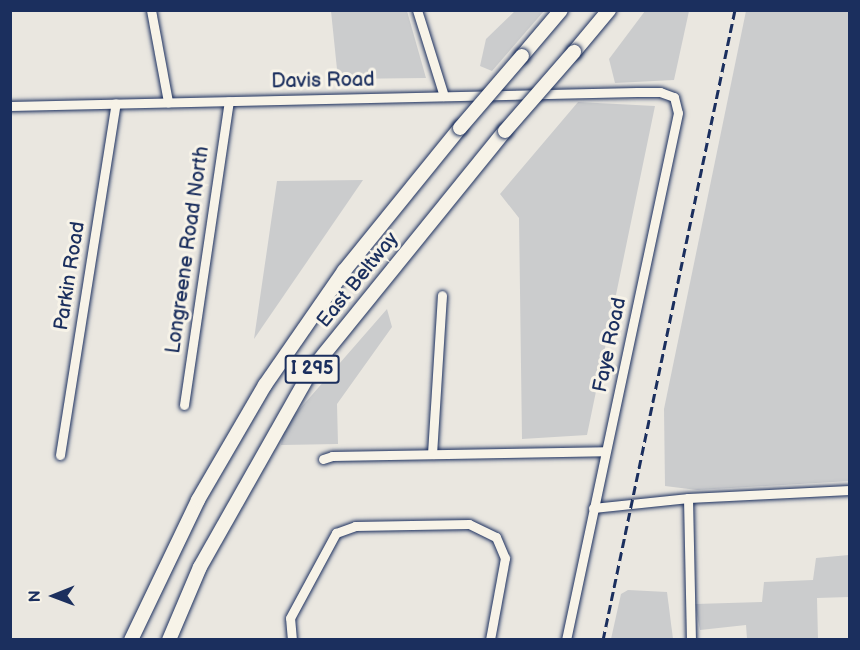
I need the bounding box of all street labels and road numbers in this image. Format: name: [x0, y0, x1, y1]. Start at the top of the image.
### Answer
street label: Davis Road: [271, 68, 375, 94]
street label: Longreene Road North: [162, 145, 214, 355]
street label: Parkin Road: [50, 220, 90, 332]
street label: East Beltway: [312, 227, 404, 333]
street label: Faye Road: [588, 296, 632, 394]
road number: I 295: [284, 354, 340, 384]

